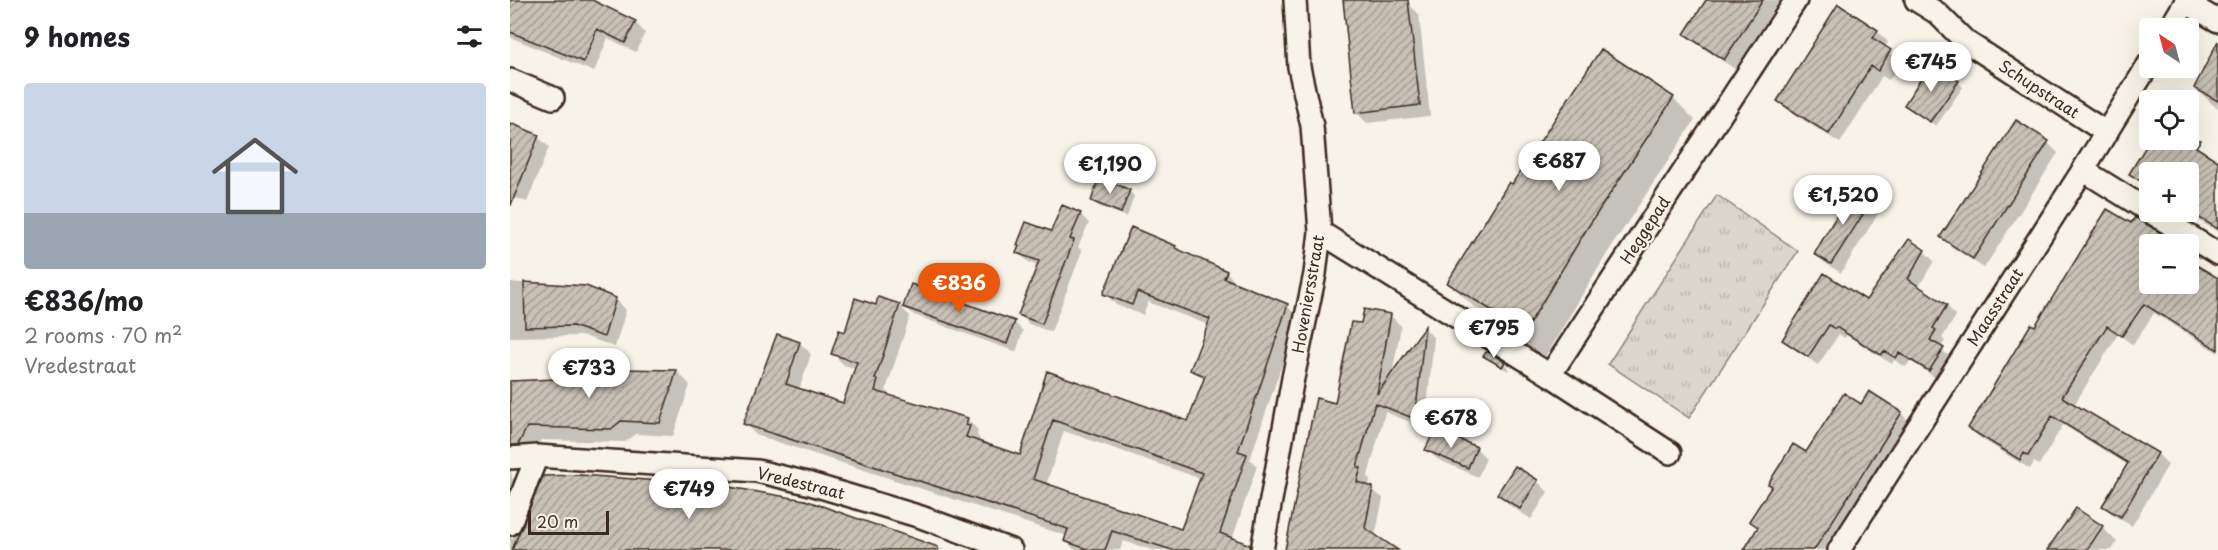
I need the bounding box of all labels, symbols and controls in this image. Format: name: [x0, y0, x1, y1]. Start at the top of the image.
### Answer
text: 9 homes: [24, 17, 130, 56]
north arrow: [2139, 18, 2199, 78]
map controls: [2139, 18, 2199, 294]
icon: filters: [453, 20, 486, 53]
pin: €745: [1895, 42, 1967, 93]
text: €745: [1905, 46, 1957, 76]
street label: Schupstraat: [1994, 53, 2085, 123]
button: locate: [2139, 90, 2199, 150]
icon: home: [201, 122, 309, 230]
pin: €687: [1523, 141, 1595, 192]
pin: €1,190: [1061, 144, 1159, 195]
text: €687: [1532, 145, 1586, 175]
text: €1,190: [1078, 148, 1142, 178]
button: +: [2139, 162, 2199, 222]
pin: €1,520: [1794, 175, 1892, 226]
text: €1,520: [1808, 179, 1878, 209]
street label: Heggepad: [1613, 191, 1675, 268]
street label: Hoveniersstraat: [1285, 232, 1329, 355]
button: −: [2139, 234, 2199, 294]
street label: Maasstraat: [1960, 262, 2029, 350]
pin: €836: [923, 263, 995, 314]
text: €836: [932, 267, 986, 297]
text: €836/mo: [24, 281, 143, 320]
pin: €795: [1458, 308, 1530, 359]
text: €795: [1468, 312, 1520, 342]
text: 2 rooms · 70 m²: [24, 320, 182, 350]
pin: €733: [553, 348, 625, 399]
text: Vredestraat: [24, 350, 136, 380]
text: €733: [562, 352, 616, 382]
pin: €678: [1415, 398, 1487, 449]
text: €678: [1424, 402, 1478, 432]
street label: Vredestraat: [755, 460, 848, 505]
pin: €749: [653, 469, 725, 520]
text: €749: [663, 473, 715, 503]
scale bar: [528, 508, 609, 536]
text: 20 m: [537, 509, 578, 533]

